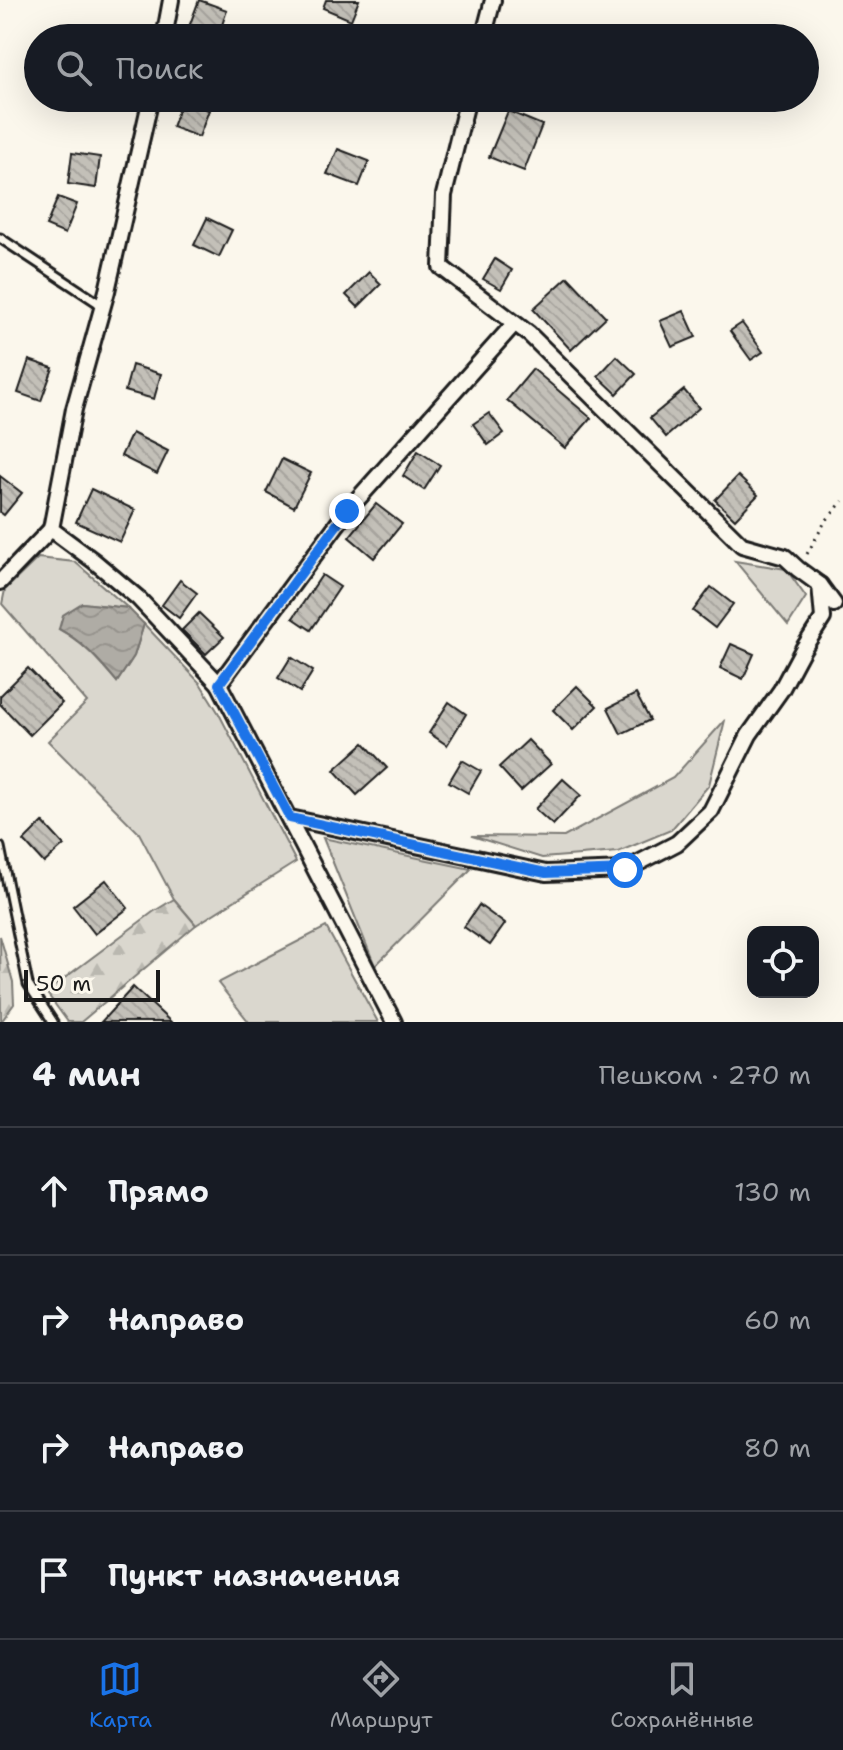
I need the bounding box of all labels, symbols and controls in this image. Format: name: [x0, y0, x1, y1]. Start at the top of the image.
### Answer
search box: [24, 24, 819, 112]
icon: search: [52, 46, 96, 90]
text: Поиск: [116, 48, 204, 89]
route end: [329, 493, 365, 529]
route start: [607, 852, 643, 888]
map controls: [747, 926, 819, 998]
button: locate: [747, 926, 819, 998]
scale bar: [24, 966, 160, 1002]
text: 50 m: [36, 969, 91, 998]
text: 4 мин: [32, 1051, 141, 1097]
text: Пешком · 270 m: [599, 1057, 811, 1092]
icon: ahead: [32, 1169, 76, 1213]
text: Прямо: [108, 1171, 209, 1212]
text: 130 m: [734, 1174, 811, 1209]
icon: right: [32, 1297, 76, 1341]
text: Направо: [108, 1299, 244, 1340]
text: 60 m: [744, 1302, 811, 1337]
icon: right: [32, 1425, 76, 1469]
text: Направо: [108, 1427, 244, 1468]
text: 80 m: [744, 1430, 811, 1465]
icon: arrive: [32, 1553, 76, 1597]
text: Пункт назначения: [108, 1555, 400, 1596]
tab: Карта: [89, 1657, 152, 1734]
tab: Маршрут: [330, 1657, 432, 1734]
tab: Сохранённые: [610, 1657, 754, 1734]

